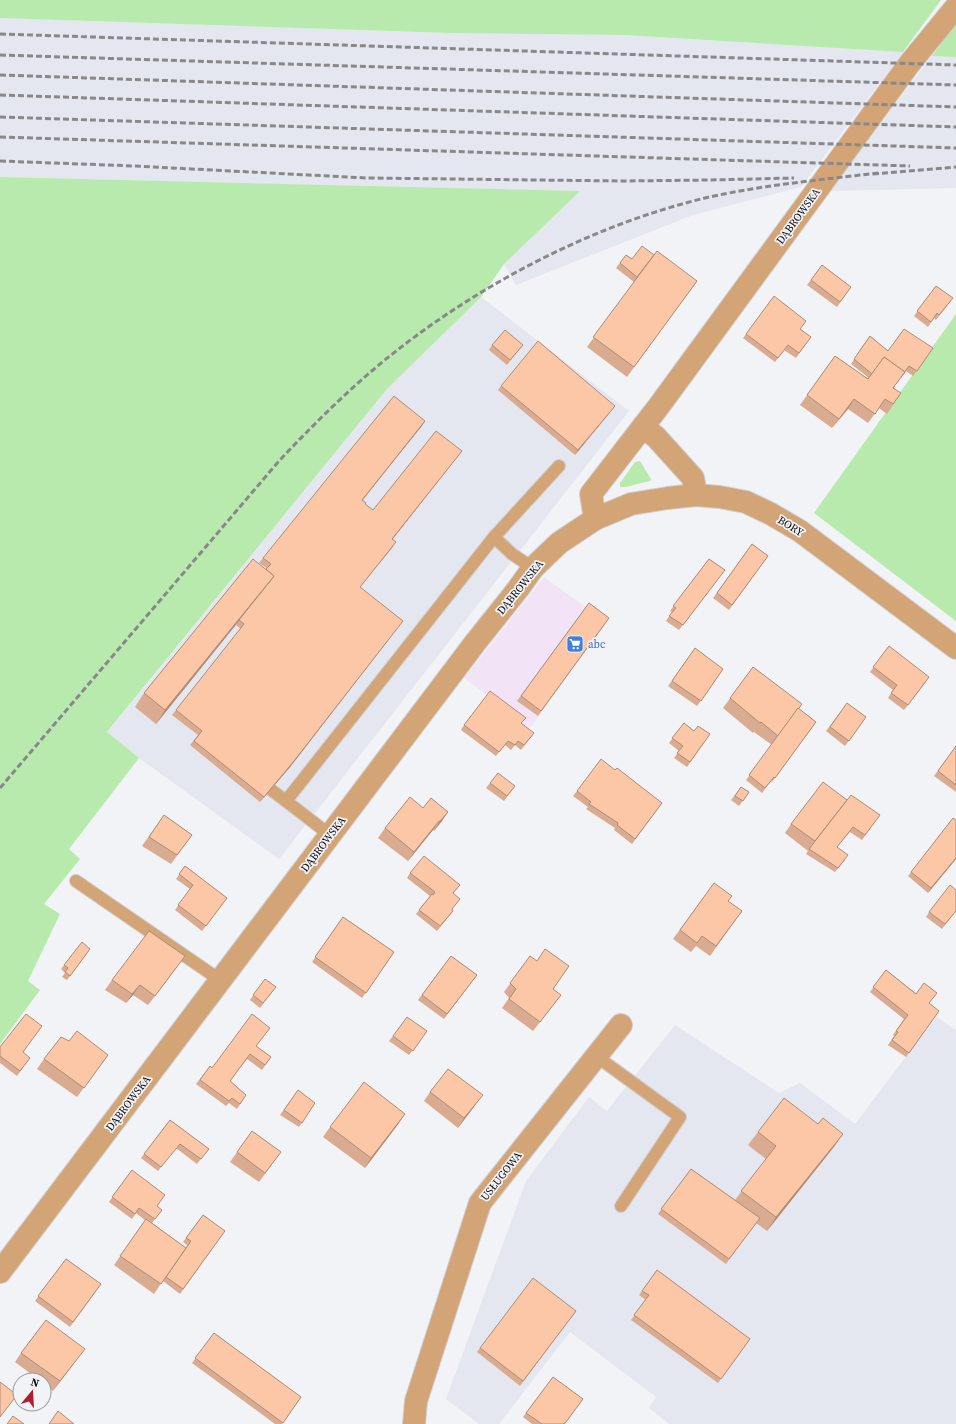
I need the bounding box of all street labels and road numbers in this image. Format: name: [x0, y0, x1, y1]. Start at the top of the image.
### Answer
street label: DĄBROWSKA: [773, 185, 824, 247]
street label: BORY: [775, 513, 807, 540]
street label: DĄBROWSKA: [494, 556, 547, 618]
street label: DĄBROWSKA: [298, 813, 350, 875]
street label: DĄBROWSKA: [103, 1072, 155, 1134]
street label: USŁUGOWA: [477, 1148, 526, 1204]

